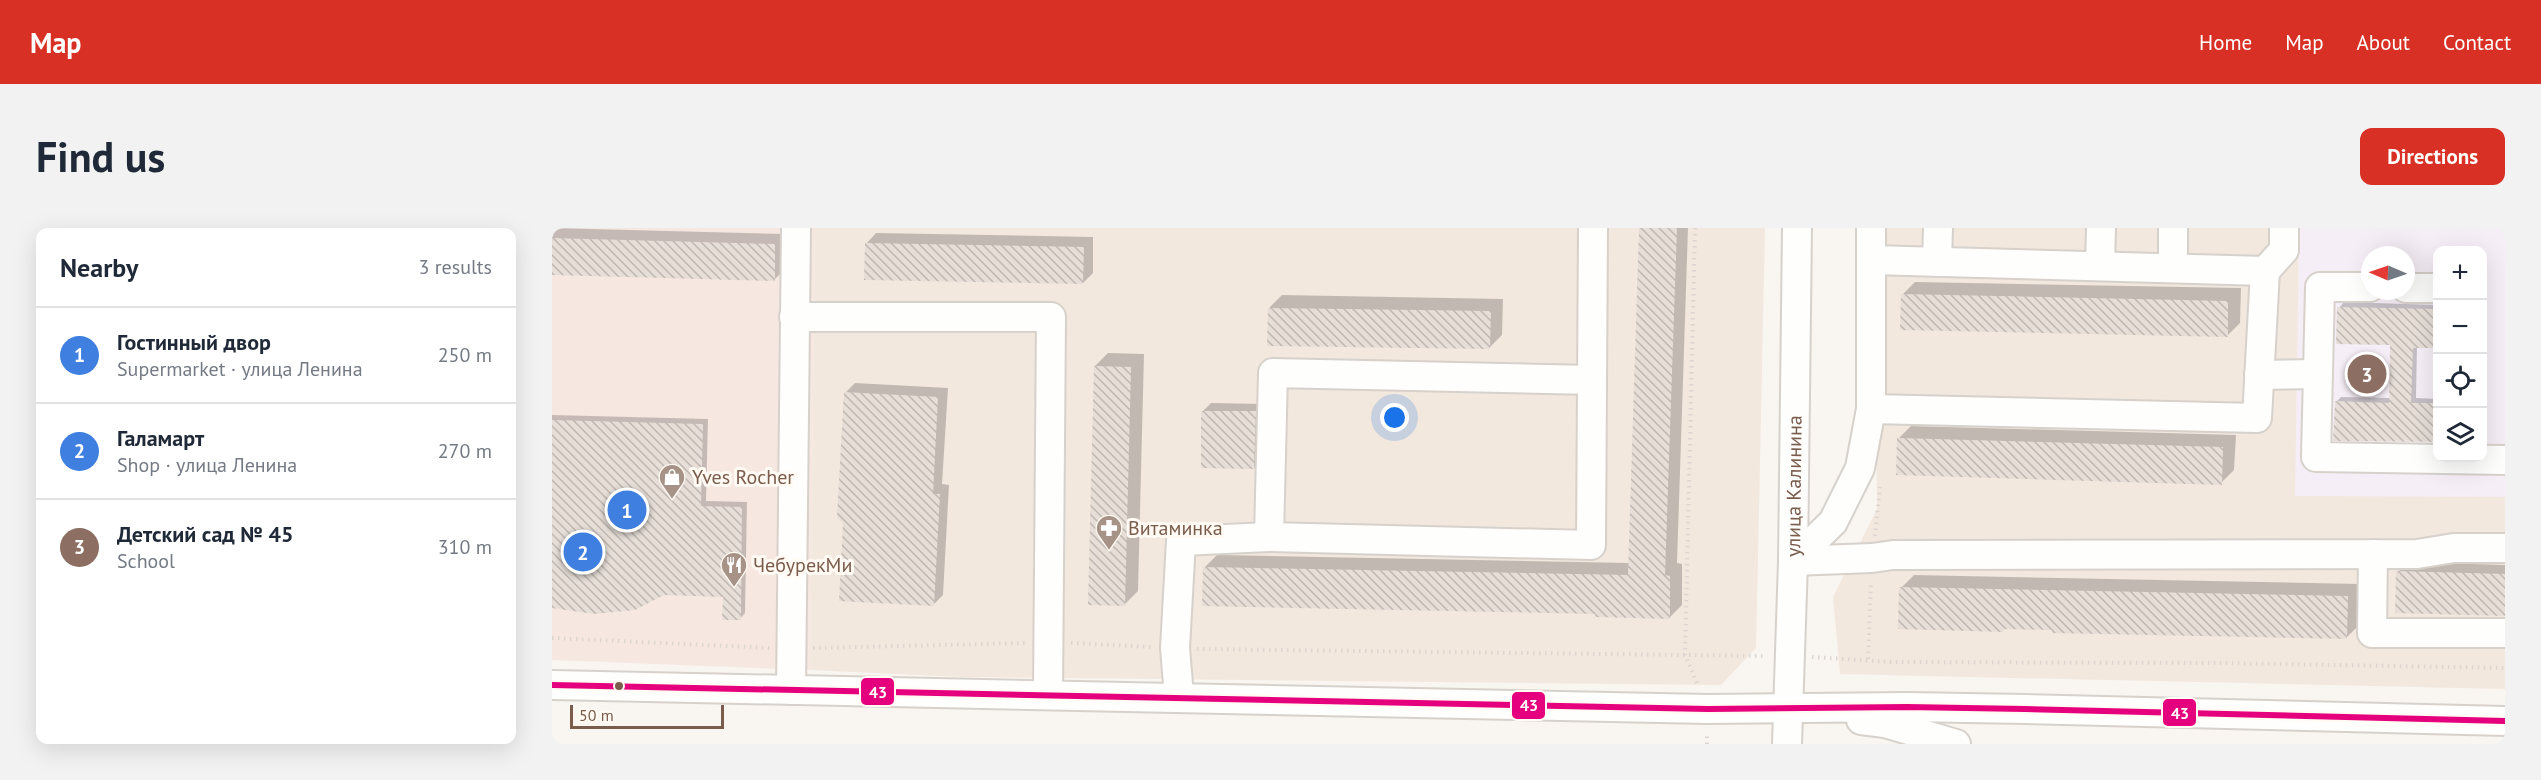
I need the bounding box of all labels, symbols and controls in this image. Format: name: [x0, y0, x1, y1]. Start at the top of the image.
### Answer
text: Map: [30, 24, 81, 61]
text: Home: [2199, 29, 2252, 56]
text: Map: [2285, 29, 2324, 56]
text: About: [2357, 29, 2410, 56]
text: Contact: [2443, 29, 2511, 56]
button: Directions: [2360, 128, 2505, 185]
text: Find us: [36, 129, 165, 184]
north arrow: [2361, 246, 2415, 300]
map controls: [2433, 246, 2487, 462]
button: +: [2433, 246, 2487, 300]
text: Nearby: [60, 251, 138, 284]
text: 3 results: [419, 254, 492, 280]
button: −: [2433, 300, 2487, 354]
text: Гостинный двор: [117, 328, 271, 356]
text: 1: [74, 342, 85, 368]
text: 250 m: [438, 342, 492, 368]
pin: 3: [2348, 352, 2386, 396]
button: locate: [2433, 354, 2487, 408]
text: Supermarket · улица Ленина: [117, 356, 363, 382]
your location: [1380, 403, 1409, 432]
button: layers: [2433, 408, 2487, 462]
street label: улица Калинина: [1780, 415, 1808, 557]
text: Галамарт: [117, 424, 204, 452]
text: 2: [74, 438, 85, 464]
text: 270 m: [438, 438, 492, 464]
text: Shop · улица Ленина: [117, 452, 297, 478]
shop icon: Yves Rocher: [657, 462, 687, 500]
place label: Yves Rocher: [692, 464, 794, 490]
pin: 1: [608, 488, 646, 532]
pharmacy icon: Витаминка: [1094, 513, 1124, 551]
place label: Витаминка: [1128, 515, 1223, 541]
text: Детский сад № 45: [117, 520, 293, 548]
pin: 2: [564, 530, 603, 574]
text: 3: [74, 534, 85, 560]
text: 310 m: [438, 534, 492, 560]
text: School: [117, 548, 175, 574]
restaurant icon: ЧебурекМи: [719, 550, 749, 588]
place label: ЧебурекМи: [753, 552, 852, 578]
line badge: 43: [860, 677, 895, 706]
unlabelled marker: [613, 680, 625, 692]
text: 43: [869, 682, 887, 702]
line badge: 43: [1511, 691, 1546, 720]
text: 43: [1520, 695, 1538, 715]
line badge: 43: [2162, 698, 2197, 727]
scale bar: [570, 702, 724, 730]
text: 43: [2171, 703, 2189, 723]
text: 50 m: [579, 705, 614, 725]

